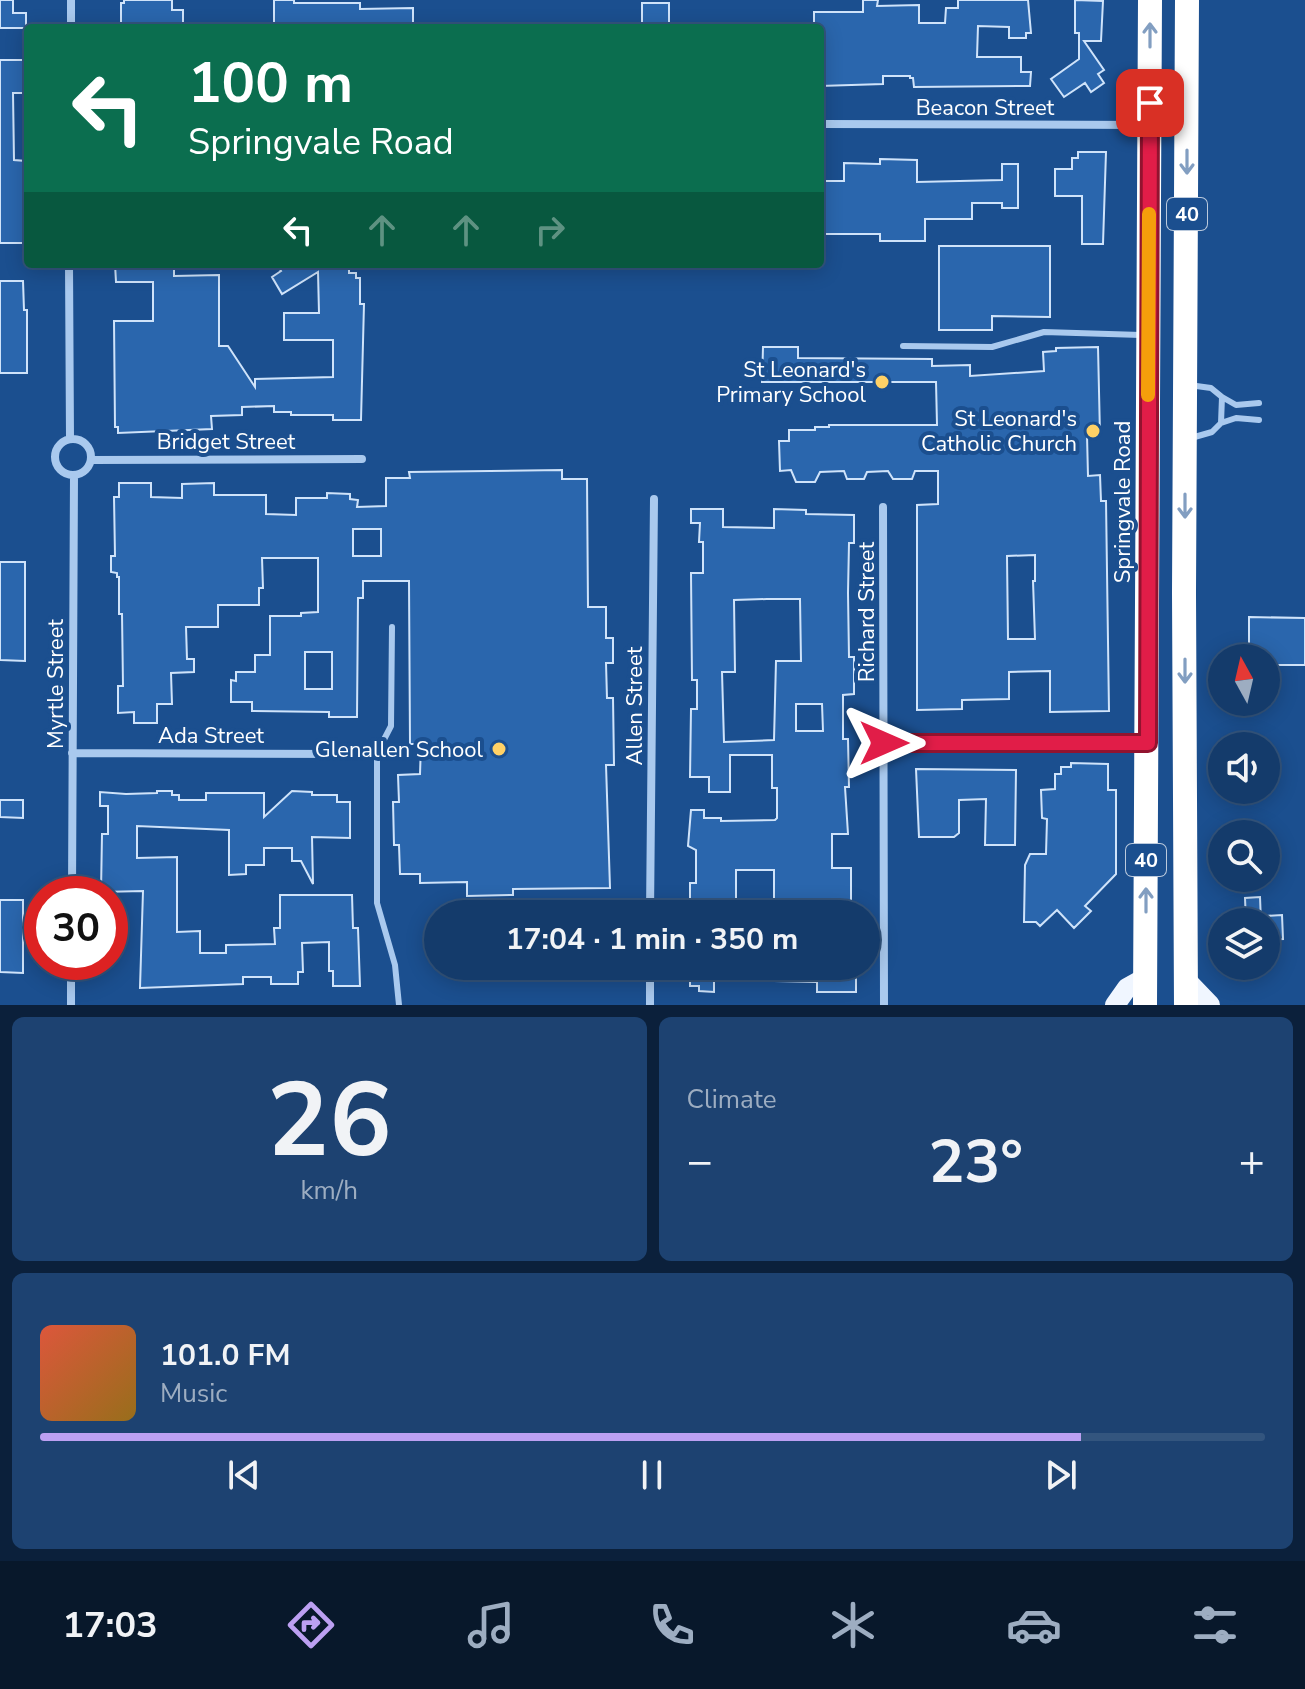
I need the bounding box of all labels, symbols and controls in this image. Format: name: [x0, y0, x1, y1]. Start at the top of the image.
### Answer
one-way arrow: [1142, 22, 1158, 49]
text: 100 m: [188, 45, 353, 122]
icon: left: [56, 56, 160, 160]
pin: [1116, 69, 1184, 137]
icon: arrive: [1128, 81, 1172, 125]
street label: Beacon Street: [916, 93, 1055, 123]
text: Springvale Road: [188, 118, 454, 167]
one-way arrow: [1179, 148, 1195, 175]
road number: 40: [1167, 198, 1207, 230]
icon: left: [276, 208, 320, 252]
icon: ahead: [360, 208, 404, 252]
icon: ahead: [444, 208, 488, 252]
icon: right: [528, 208, 572, 252]
place label: St Leonard's Primary School: [716, 355, 866, 410]
marker: St Leonard's Primary School: [873, 373, 891, 391]
place label: St Leonard's Catholic Church: [921, 404, 1077, 459]
street label: Springvale Road: [1108, 421, 1138, 583]
marker: St Leonard's Catholic Church: [1084, 422, 1102, 440]
street label: Bridget Street: [157, 427, 296, 457]
one-way arrow: [1177, 492, 1193, 519]
street label: Richard Street: [852, 541, 882, 682]
street label: Myrtle Street: [41, 619, 71, 749]
north arrow: [1208, 644, 1280, 716]
map controls: [1208, 644, 1280, 980]
street label: Allen Street: [620, 646, 650, 765]
one-way arrow: [1177, 657, 1193, 684]
position arrow: [842, 701, 926, 785]
street label: Ada Street: [158, 721, 264, 751]
button: sound: [1208, 732, 1280, 804]
place label: Glenallen School: [315, 735, 483, 765]
marker: Glenallen School: [490, 740, 508, 758]
button: search: [1208, 820, 1280, 892]
road number: 40: [1126, 844, 1166, 876]
speed limit sign: 30: [24, 876, 128, 980]
one-way arrow: [1138, 887, 1154, 914]
button: layers: [1208, 908, 1280, 980]
text: 17:04 · 1 min · 350 m: [506, 919, 798, 960]
text: 26: [267, 1050, 392, 1192]
text: Climate: [687, 1082, 777, 1117]
text: 23°: [928, 1121, 1023, 1203]
text: −: [687, 1132, 713, 1192]
text: +: [1239, 1132, 1265, 1192]
text: km/h: [301, 1173, 358, 1208]
text: 101.0 FM: [160, 1335, 290, 1376]
text: Music: [160, 1376, 227, 1411]
icon: previous: [222, 1453, 266, 1497]
icon: pause: [630, 1453, 674, 1497]
icon: next: [1039, 1453, 1083, 1497]
icon: directions: [283, 1597, 339, 1653]
icon: music: [463, 1597, 519, 1653]
icon: phone: [644, 1597, 700, 1653]
icon: climate: [825, 1597, 881, 1653]
icon: car: [1006, 1597, 1062, 1653]
icon: filters: [1187, 1597, 1243, 1653]
text: 17:03: [62, 1601, 158, 1650]

